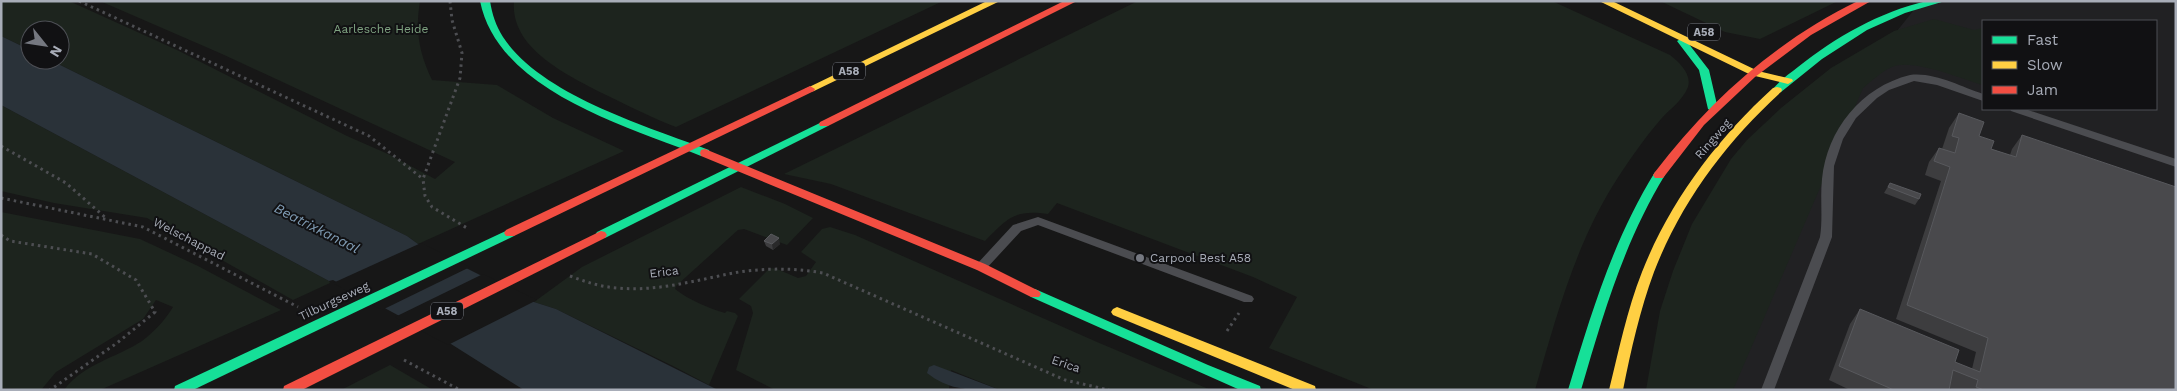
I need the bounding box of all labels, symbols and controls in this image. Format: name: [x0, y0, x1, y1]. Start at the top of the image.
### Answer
north arrow: [20, 20, 70, 70]
legend: [1982, 20, 2157, 110]
park label: Aarlesche Heide: [334, 22, 429, 36]
road number: A58: [1688, 24, 1720, 41]
text: Fast: [2027, 31, 2059, 49]
text: N: [47, 43, 66, 60]
text: Slow: [2027, 56, 2063, 74]
road number: A58: [833, 62, 865, 80]
text: Jam: [2027, 81, 2058, 99]
street label: Ringweg: [1692, 116, 1734, 162]
water label: Beatrixkanaal: [272, 200, 362, 256]
street label: Welschappad: [151, 215, 227, 263]
place label: Carpool Best A58: [1150, 251, 1251, 265]
marker: Carpool Best A58: [1134, 252, 1146, 264]
street label: Erica: [649, 263, 680, 281]
street label: Tilburgseweg: [297, 278, 372, 323]
road number: A58: [431, 302, 463, 320]
street label: Erica: [1050, 353, 1082, 375]

